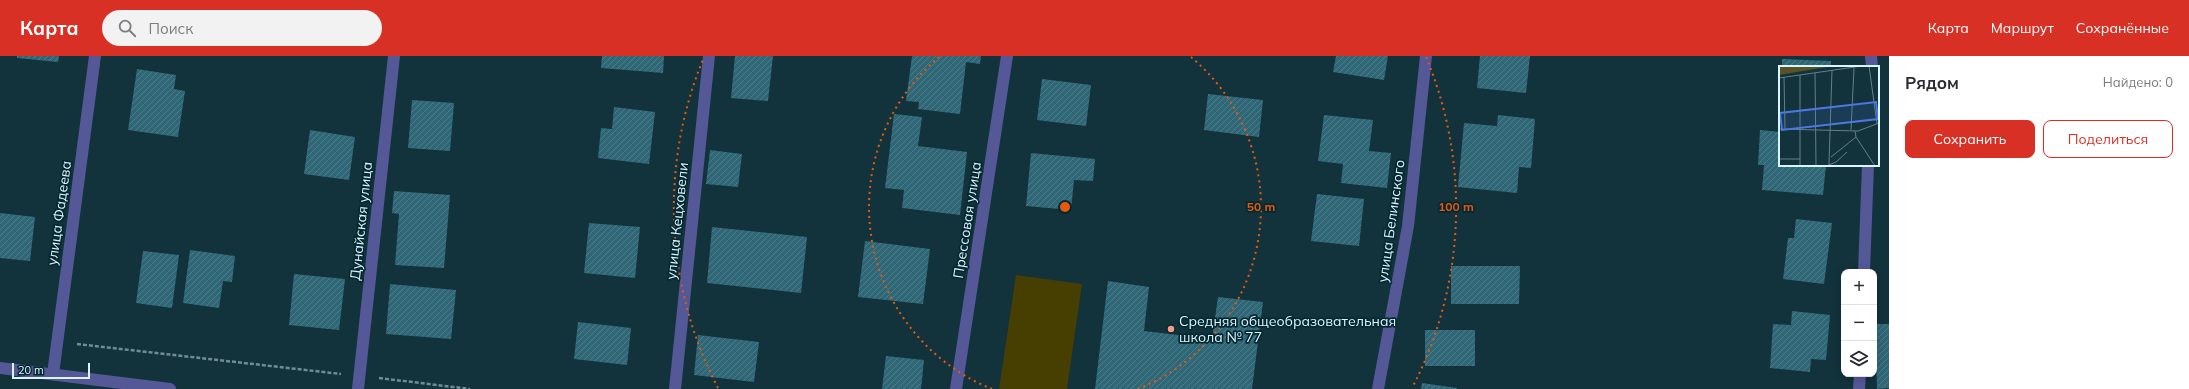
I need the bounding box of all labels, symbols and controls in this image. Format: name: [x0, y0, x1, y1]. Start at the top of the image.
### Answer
search box: [102, 10, 382, 46]
text: Карта: [20, 16, 78, 40]
icon: search: [116, 17, 138, 39]
text: Поиск: [148, 19, 193, 38]
text: Карта: [1928, 19, 1969, 37]
text: Маршрут: [1991, 19, 2054, 37]
text: Сохранённые: [2076, 19, 2169, 37]
inset map: [1779, 66, 1879, 166]
text: Рядом: [1905, 72, 1959, 93]
text: Найдено: 0: [2103, 74, 2173, 90]
button: Сохранить: [1905, 120, 2035, 158]
button: Поделиться: [2043, 120, 2173, 158]
street label: улица Белинского: [1373, 158, 1409, 284]
street label: улица Фадеева: [43, 159, 75, 267]
street label: Прессовая улица: [949, 160, 985, 280]
street label: Дунайская улица: [346, 161, 376, 281]
street label: улица Кецховели: [662, 162, 692, 280]
text: 50 m: [1247, 199, 1275, 214]
text: 100 m: [1438, 199, 1474, 214]
centre of rings: [1058, 200, 1072, 214]
map controls: [1841, 269, 1877, 377]
button: +: [1841, 269, 1877, 305]
button: −: [1841, 305, 1877, 341]
place label: Средняя общеобразовательная школа № 77: [1179, 312, 1396, 346]
marker: Средняя общеобразовательная школа № 77: [1166, 324, 1176, 334]
button: layers: [1841, 341, 1877, 377]
scale bar: [12, 361, 90, 380]
text: 20 m: [18, 363, 44, 377]

